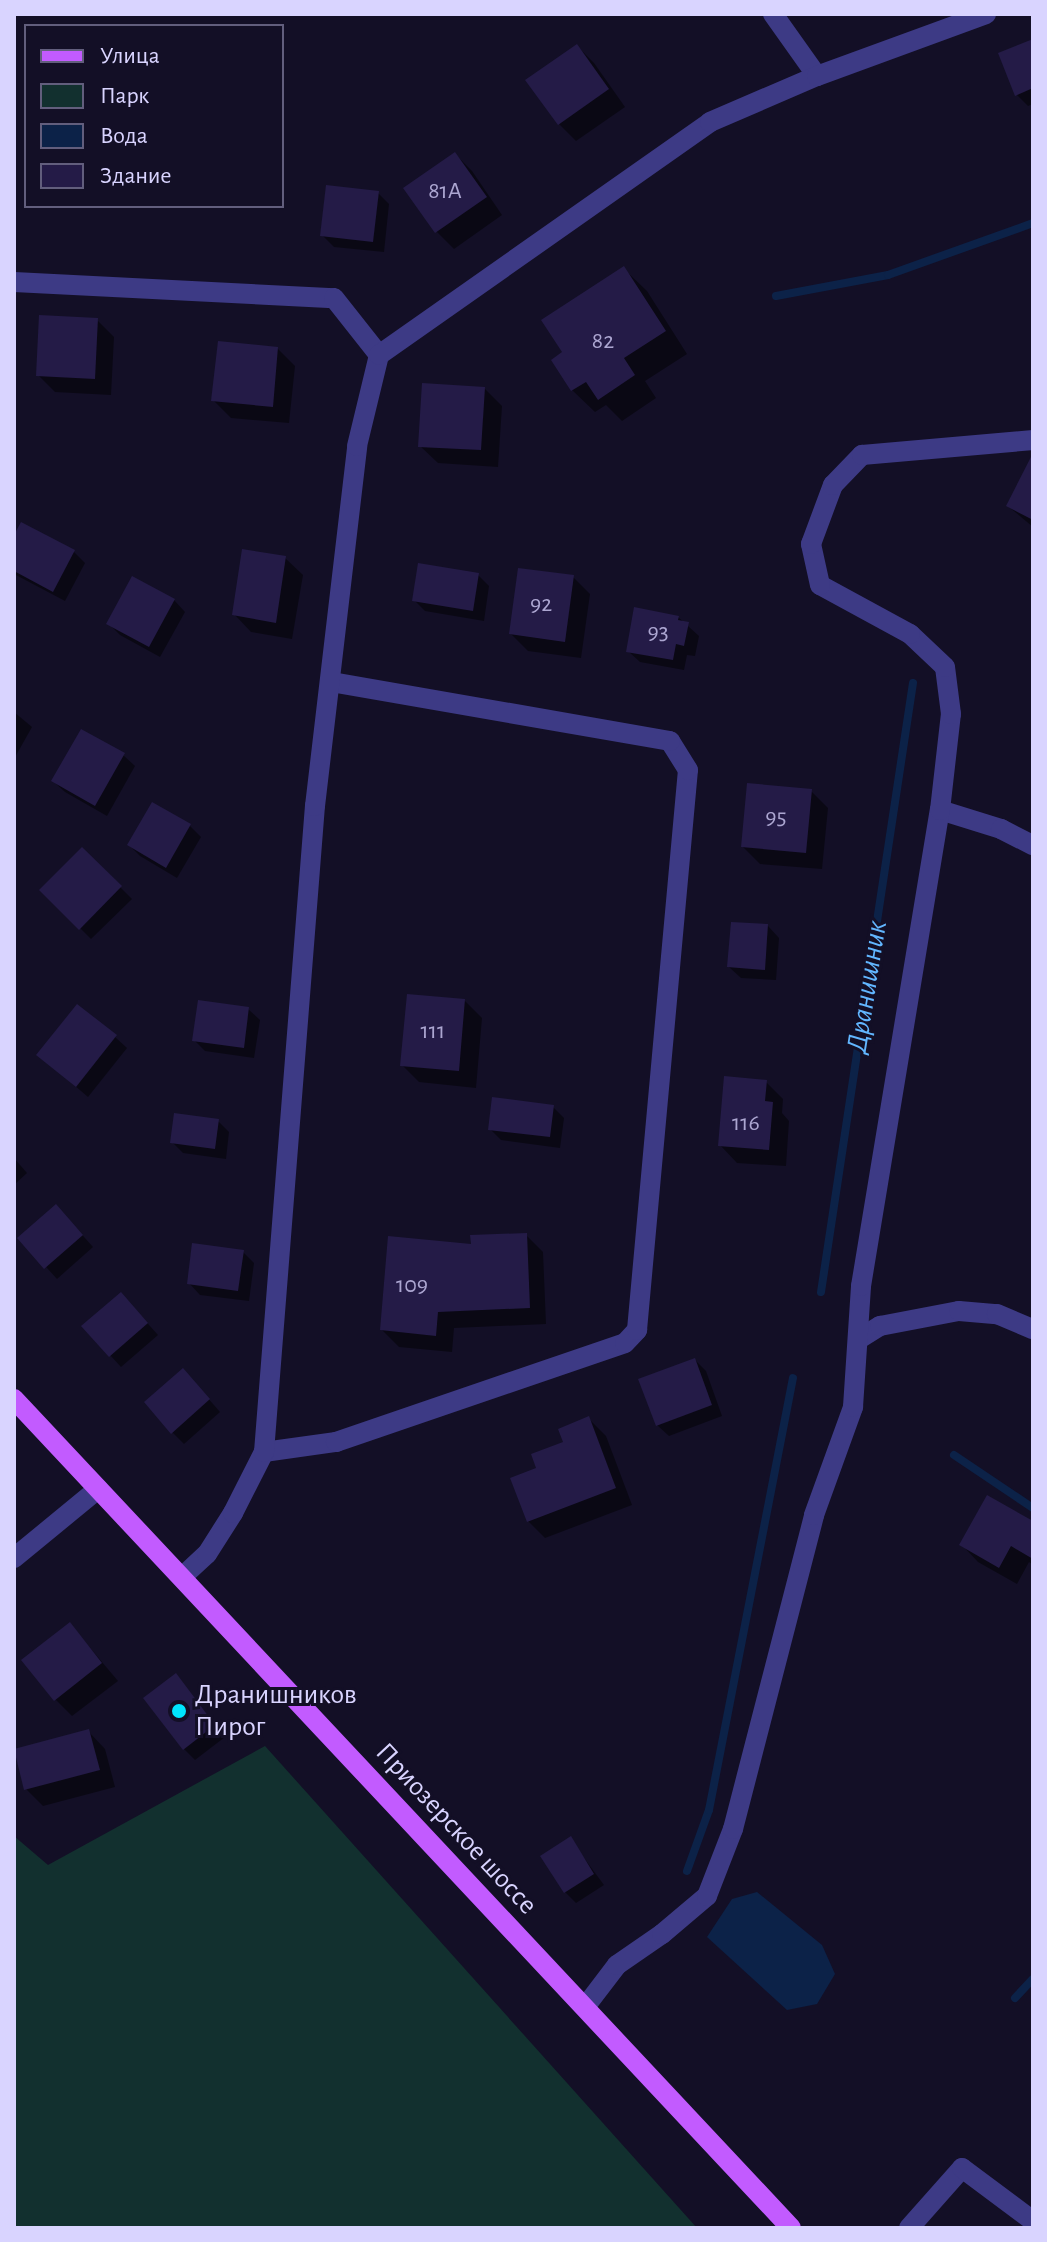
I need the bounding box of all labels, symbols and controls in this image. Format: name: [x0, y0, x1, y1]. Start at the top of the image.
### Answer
legend: [24, 24, 284, 208]
text: Улица: [100, 44, 160, 68]
text: Парк: [100, 84, 149, 108]
text: Вода: [100, 124, 148, 148]
text: Здание: [100, 164, 171, 188]
house number: 81А: [428, 178, 462, 206]
house number: 82: [592, 328, 614, 356]
house number: 92: [530, 591, 552, 619]
house number: 93: [647, 619, 669, 647]
house number: 95: [765, 804, 787, 832]
water label: Дранишник: [839, 918, 895, 1056]
house number: 111: [421, 1018, 445, 1046]
house number: 116: [732, 1110, 760, 1138]
house number: 109: [396, 1272, 428, 1300]
place label: Дранишников Пирог: [195, 1678, 357, 1744]
marker: Дранишников Пирог: [170, 1702, 188, 1720]
street label: Приозерское шоссе: [368, 1736, 544, 1922]

